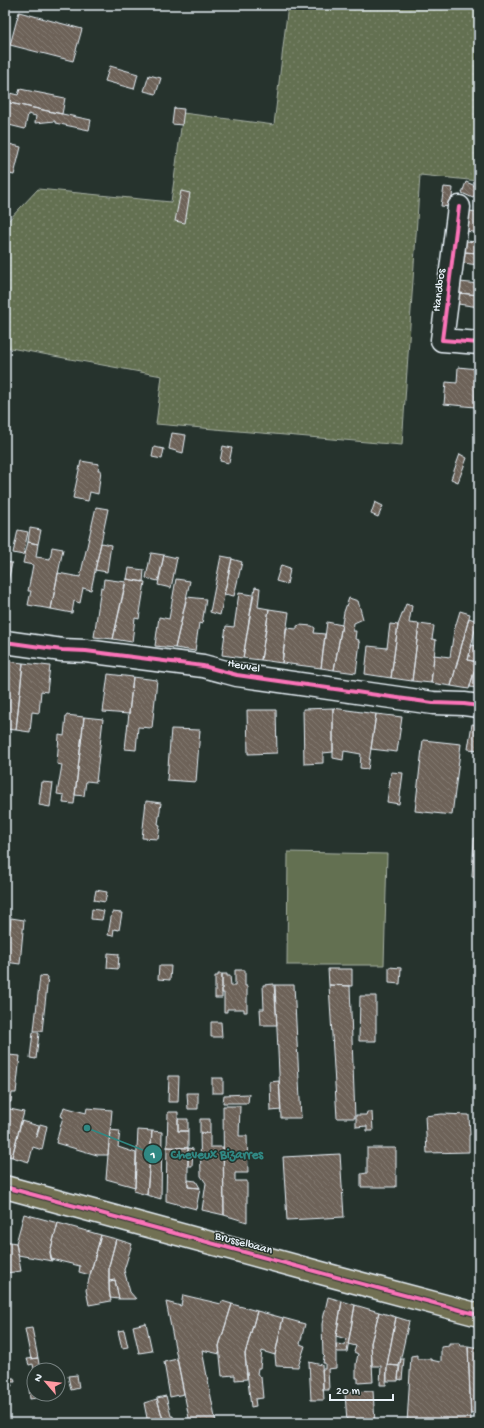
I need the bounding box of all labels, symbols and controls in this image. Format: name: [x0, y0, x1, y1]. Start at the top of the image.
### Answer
street label: Handbos: [430, 267, 450, 313]
street label: Heuvel: [226, 657, 261, 677]
callout: Cheveux Bizarres: [143, 1141, 271, 1166]
text: Cheveux Bizarres: [170, 1148, 264, 1163]
text: 1: [150, 1149, 156, 1163]
street label: Brusselbaan: [212, 1229, 274, 1258]
north arrow: [26, 1362, 66, 1402]
text: N: [32, 1372, 46, 1384]
scale bar: [330, 1376, 393, 1402]
text: 20 m: [336, 1385, 361, 1399]

